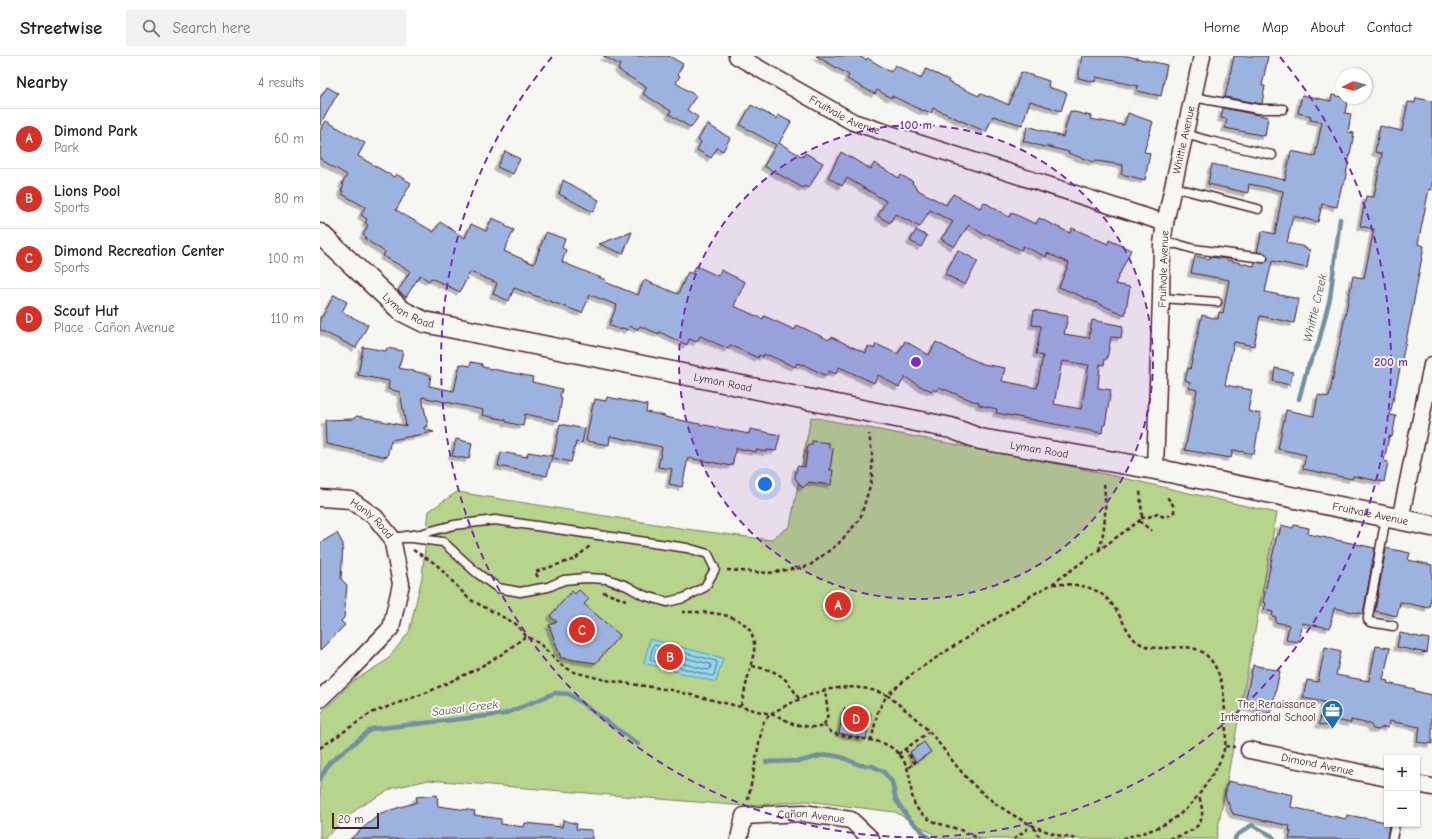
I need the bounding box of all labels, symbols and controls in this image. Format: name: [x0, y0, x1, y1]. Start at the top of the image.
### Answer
search box: [126, 10, 406, 46]
text: Streetwise: [20, 17, 102, 39]
icon: search: [140, 17, 162, 39]
text: Search here: [172, 19, 250, 37]
text: Home: [1204, 19, 1240, 36]
text: Map: [1262, 19, 1288, 36]
text: About: [1310, 19, 1345, 36]
text: Contact: [1367, 19, 1412, 36]
north arrow: [1336, 68, 1372, 104]
text: Nearby: [16, 73, 67, 92]
text: 4 results: [258, 75, 304, 90]
street label: Fruitvale Avenue: [807, 93, 882, 137]
street label: Whittle Avenue: [1170, 104, 1198, 175]
text: 100 m: [900, 118, 932, 132]
text: Dimond Park: [54, 122, 137, 140]
text: A: [25, 131, 33, 146]
text: 60 m: [274, 131, 304, 146]
text: Park: [54, 140, 79, 155]
text: Lions Pool: [54, 182, 120, 200]
text: B: [25, 191, 33, 206]
text: 80 m: [274, 191, 304, 206]
text: Sports: [54, 200, 89, 215]
street label: Fruitvale Avenue: [1156, 230, 1171, 308]
text: Dimond Recreation Center: [54, 242, 224, 260]
text: C: [25, 251, 33, 266]
text: 100 m: [268, 251, 304, 266]
text: Sports: [54, 260, 89, 275]
water label: Whittle Creek: [1300, 272, 1330, 343]
street label: Lyman Road: [380, 290, 435, 331]
text: Scout Hut: [54, 302, 118, 320]
text: D: [25, 311, 33, 326]
text: 110 m: [271, 311, 304, 326]
text: Place · Cañon Avenue: [54, 320, 174, 335]
centre of rings: [909, 355, 923, 369]
text: 200 m: [1374, 355, 1408, 369]
street label: Lyman Road: [693, 370, 753, 395]
street label: Lyman Road: [1009, 438, 1070, 461]
your location: [755, 474, 775, 494]
street label: Hanly Road: [347, 495, 396, 542]
street label: Fruitvale Avenue: [1331, 500, 1410, 528]
pin: A: [825, 590, 851, 620]
pin: C: [569, 615, 595, 645]
pin: B: [657, 642, 683, 672]
water label: Sausal Creek: [431, 697, 499, 719]
office icon: The Renaissance International School: [1319, 697, 1345, 730]
place label: The Renaissance International School: [1221, 698, 1316, 724]
pin: D: [843, 704, 869, 734]
street label: Dimond Avenue: [1280, 751, 1355, 778]
map controls: [1384, 755, 1420, 827]
button: +: [1384, 755, 1420, 791]
button: −: [1384, 791, 1420, 827]
street label: Cañon Avenue: [777, 807, 846, 826]
scale bar: [332, 811, 379, 830]
text: 20 m: [338, 813, 363, 826]

